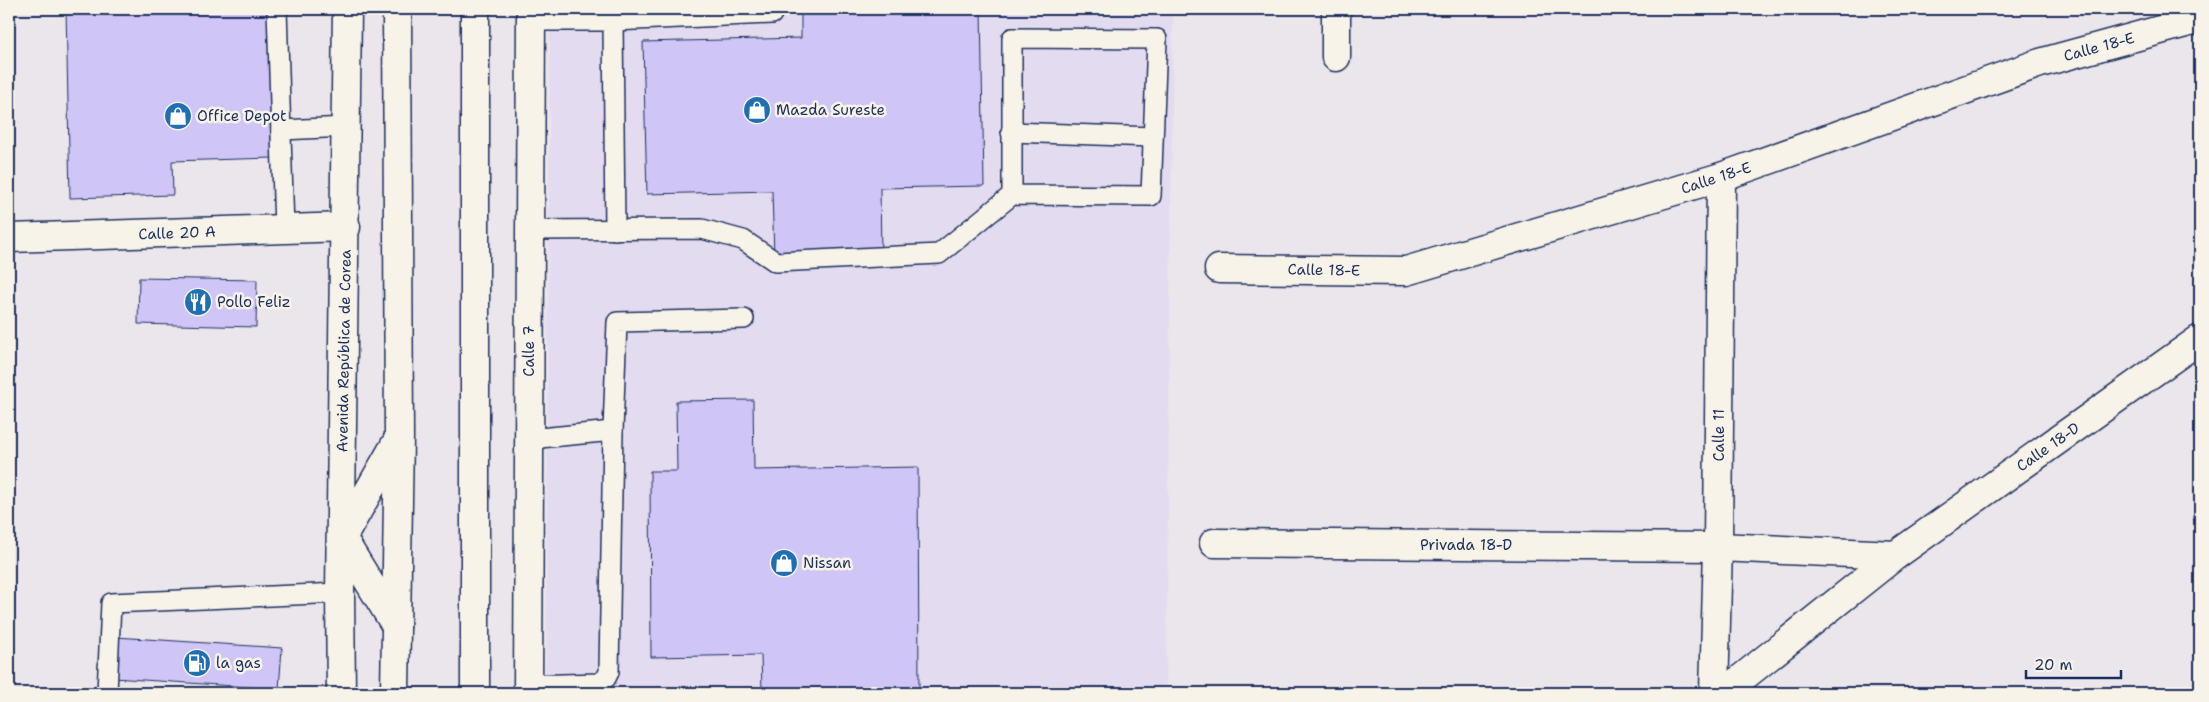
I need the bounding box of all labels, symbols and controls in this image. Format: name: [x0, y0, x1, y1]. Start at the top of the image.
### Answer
street label: Calle 18-E: [2061, 28, 2137, 66]
shop icon: Mazda Sureste: [742, 95, 772, 125]
place label: Mazda Sureste: [776, 100, 885, 120]
shop icon: Office Depot: [163, 101, 193, 131]
place label: Office Depot: [197, 106, 286, 126]
street label: Calle 18-E: [1678, 157, 1754, 199]
street label: Calle 20 A: [138, 222, 216, 244]
street label: Avenida República de Corea: [332, 249, 356, 453]
street label: Calle 18-E: [1288, 259, 1360, 281]
restaurant icon: Pollo Feliz: [183, 287, 213, 317]
place label: Pollo Feliz: [217, 292, 291, 312]
street label: Calle 7: [519, 325, 539, 377]
street label: Calle 11: [1709, 409, 1729, 461]
street label: Calle 18-D: [2012, 418, 2084, 476]
street label: Privada 18-D: [1420, 535, 1512, 555]
shop icon: Nissan: [769, 548, 799, 578]
place label: Nissan: [803, 553, 851, 573]
scale bar: [2026, 647, 2122, 679]
fuel station icon: la gas: [182, 648, 212, 678]
place label: la gas: [216, 653, 261, 673]
text: 20 m: [2034, 655, 2073, 675]

